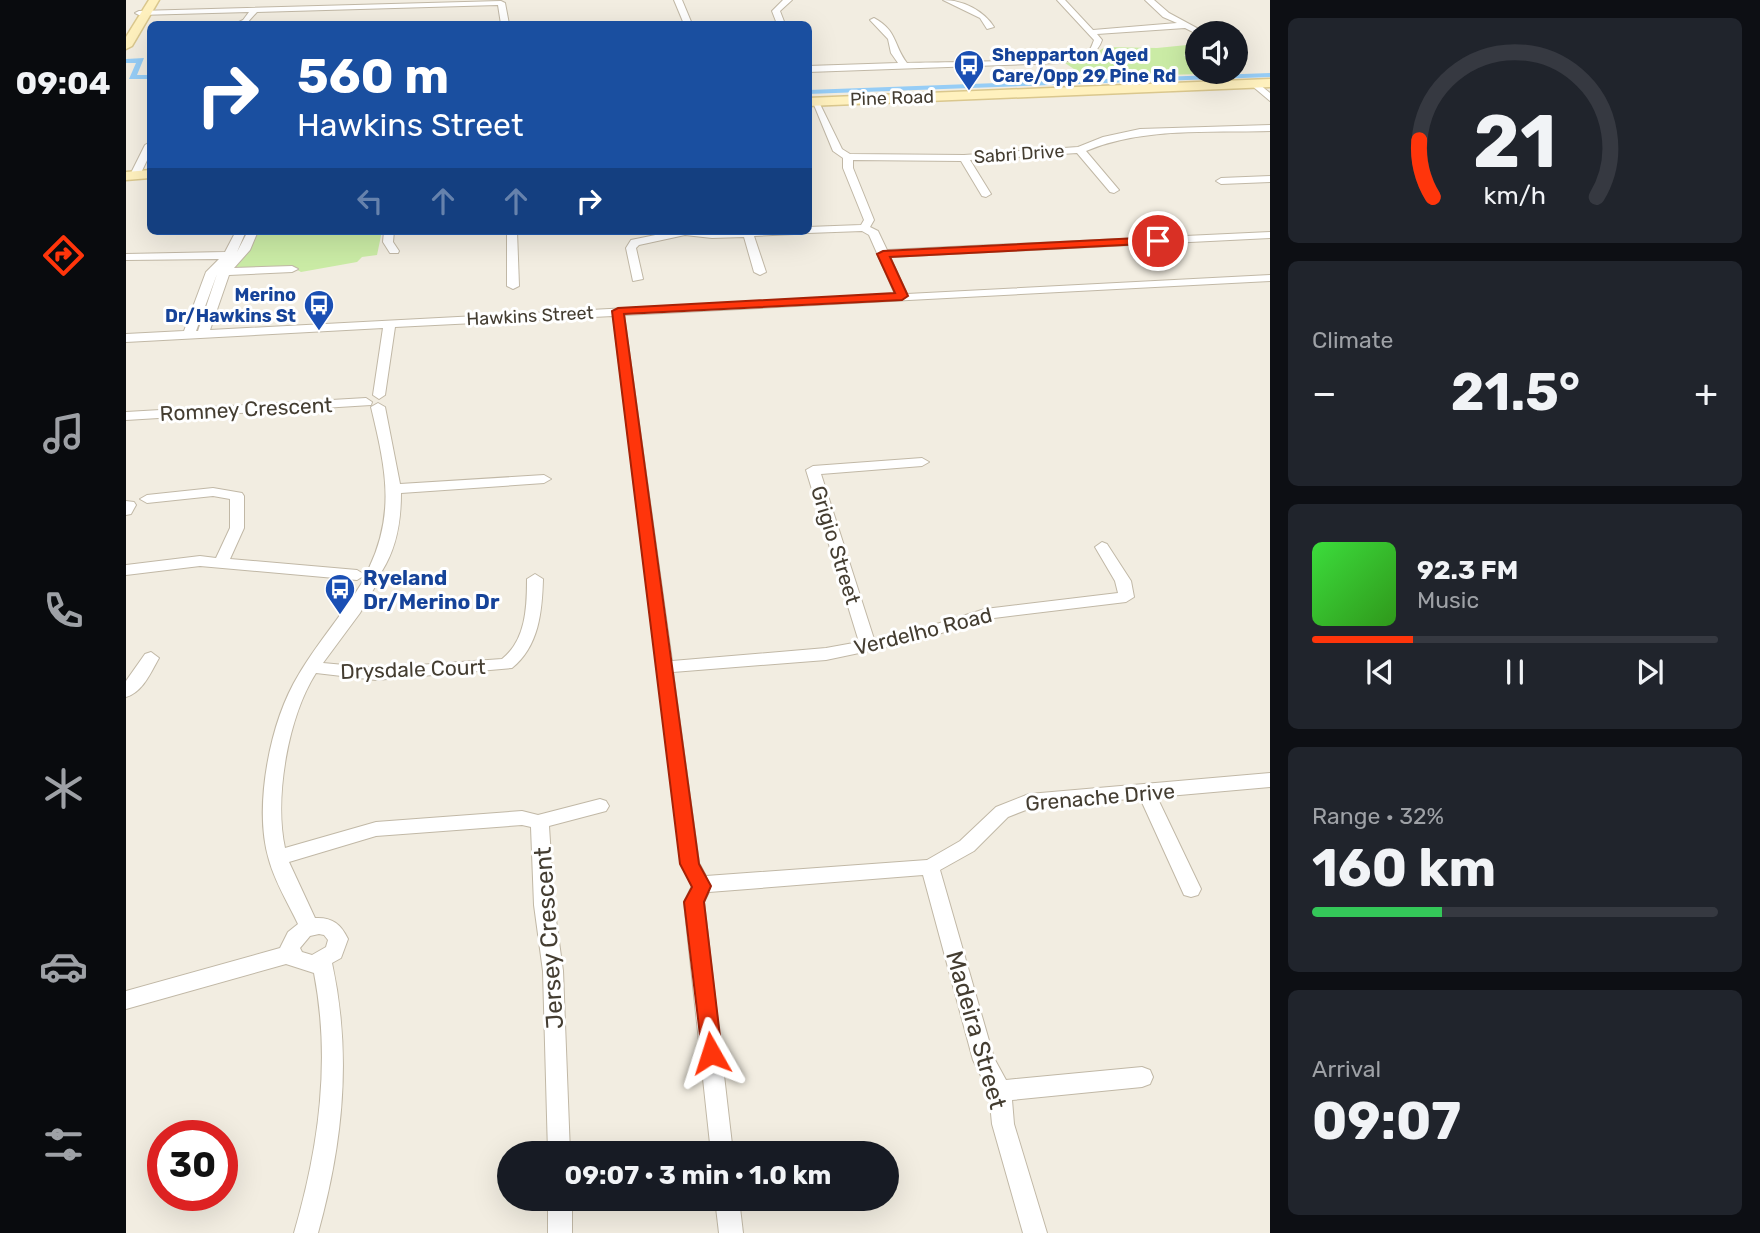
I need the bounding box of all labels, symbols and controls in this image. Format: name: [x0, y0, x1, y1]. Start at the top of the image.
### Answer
map controls: [1185, 21, 1248, 84]
button: sound: [1185, 21, 1248, 84]
place label: Shepparton Aged Care/Opp 29 Pine Rd: [992, 44, 1176, 87]
text: 560 m: [297, 47, 449, 105]
bus stop icon: Shepparton Aged Care/Opp 29 Pine Rd: [952, 48, 986, 92]
icon: right: [182, 49, 273, 140]
text: 09:04: [15, 64, 111, 102]
street label: Pine Road: [850, 86, 934, 110]
text: 21: [1473, 99, 1557, 185]
text: Hawkins Street: [297, 106, 523, 144]
street label: Sabri Drive: [973, 140, 1065, 168]
text: km/h: [1484, 180, 1546, 209]
icon: left: [351, 182, 389, 220]
icon: ahead: [424, 182, 462, 220]
icon: ahead: [497, 182, 535, 220]
icon: right: [570, 182, 608, 220]
pin: [1128, 211, 1188, 271]
icon: arrive: [1139, 222, 1177, 260]
icon: directions: [39, 231, 88, 280]
place label: Merino Dr/Hawkins St: [165, 284, 296, 327]
bus stop icon: Merino Dr/Hawkins St: [302, 288, 336, 332]
street label: Hawkins Street: [466, 302, 594, 330]
text: Climate: [1312, 326, 1393, 354]
text: 21.5°: [1451, 361, 1580, 423]
text: −: [1312, 370, 1337, 416]
text: +: [1694, 370, 1718, 416]
street label: Romney Crescent: [159, 392, 333, 426]
icon: music: [39, 409, 88, 458]
street label: Grigio Street: [806, 483, 866, 607]
text: 92.3 FM: [1417, 555, 1518, 586]
place label: Ryeland Dr/Merino Dr: [363, 565, 500, 614]
bus stop icon: Ryeland Dr/Merino Dr: [323, 572, 357, 616]
icon: phone: [39, 586, 88, 635]
text: Music: [1417, 586, 1479, 614]
street label: Verdelho Road: [851, 602, 995, 660]
icon: previous: [1361, 653, 1399, 691]
icon: pause: [1496, 653, 1534, 691]
icon: next: [1631, 653, 1669, 691]
street label: Drysdale Court: [340, 654, 486, 684]
icon: climate: [39, 764, 88, 813]
street label: Grenache Drive: [1024, 778, 1176, 816]
text: Range · 32%: [1312, 802, 1444, 830]
text: 160 km: [1312, 837, 1496, 899]
street label: Jersey Crescent: [529, 846, 569, 1030]
icon: car: [39, 942, 88, 991]
street label: Madeira Street: [940, 948, 1012, 1112]
position arrow: [674, 1016, 748, 1090]
text: Arrival: [1312, 1055, 1381, 1083]
text: 09:07: [1312, 1090, 1461, 1152]
icon: filters: [39, 1120, 88, 1169]
speed limit sign: 30: [147, 1120, 238, 1211]
text: 09:07 · 3 min · 1.0 km: [565, 1160, 831, 1191]

